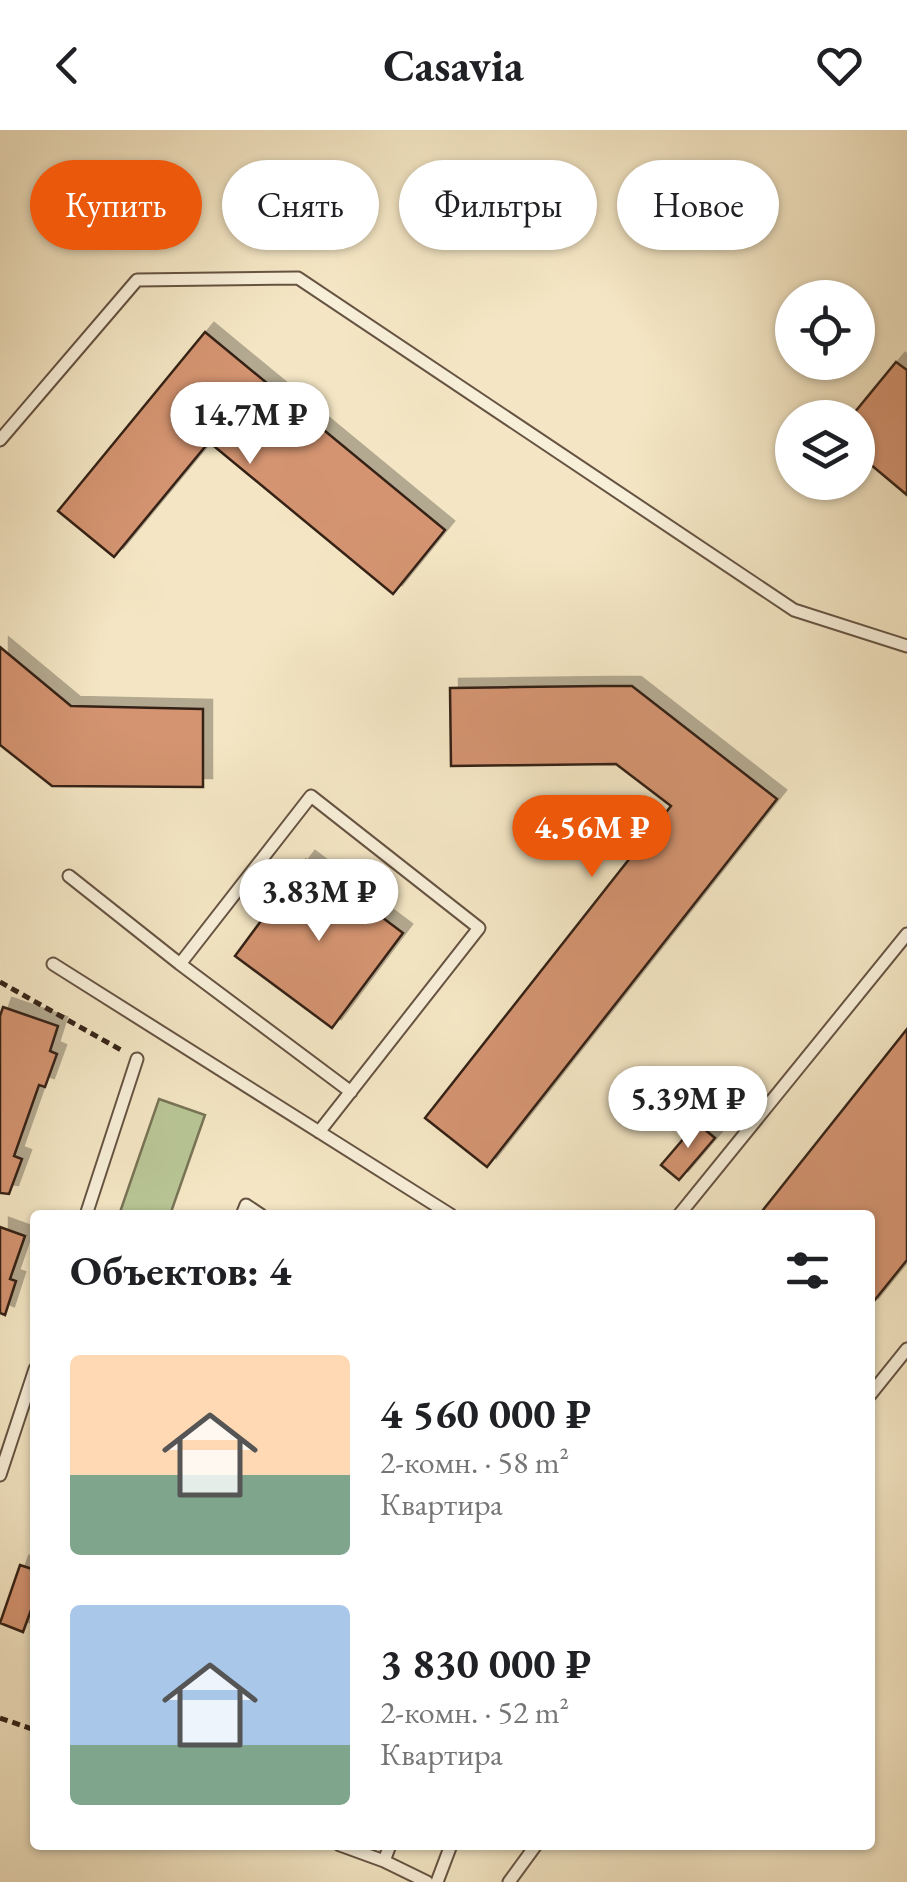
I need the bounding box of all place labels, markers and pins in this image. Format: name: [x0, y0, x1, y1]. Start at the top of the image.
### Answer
pin: 14.7M ₽: [158, 382, 342, 467]
pin: 4.56M ₽: [500, 795, 684, 880]
pin: 3.83M ₽: [227, 859, 411, 944]
pin: 5.39M ₽: [596, 1066, 780, 1151]

